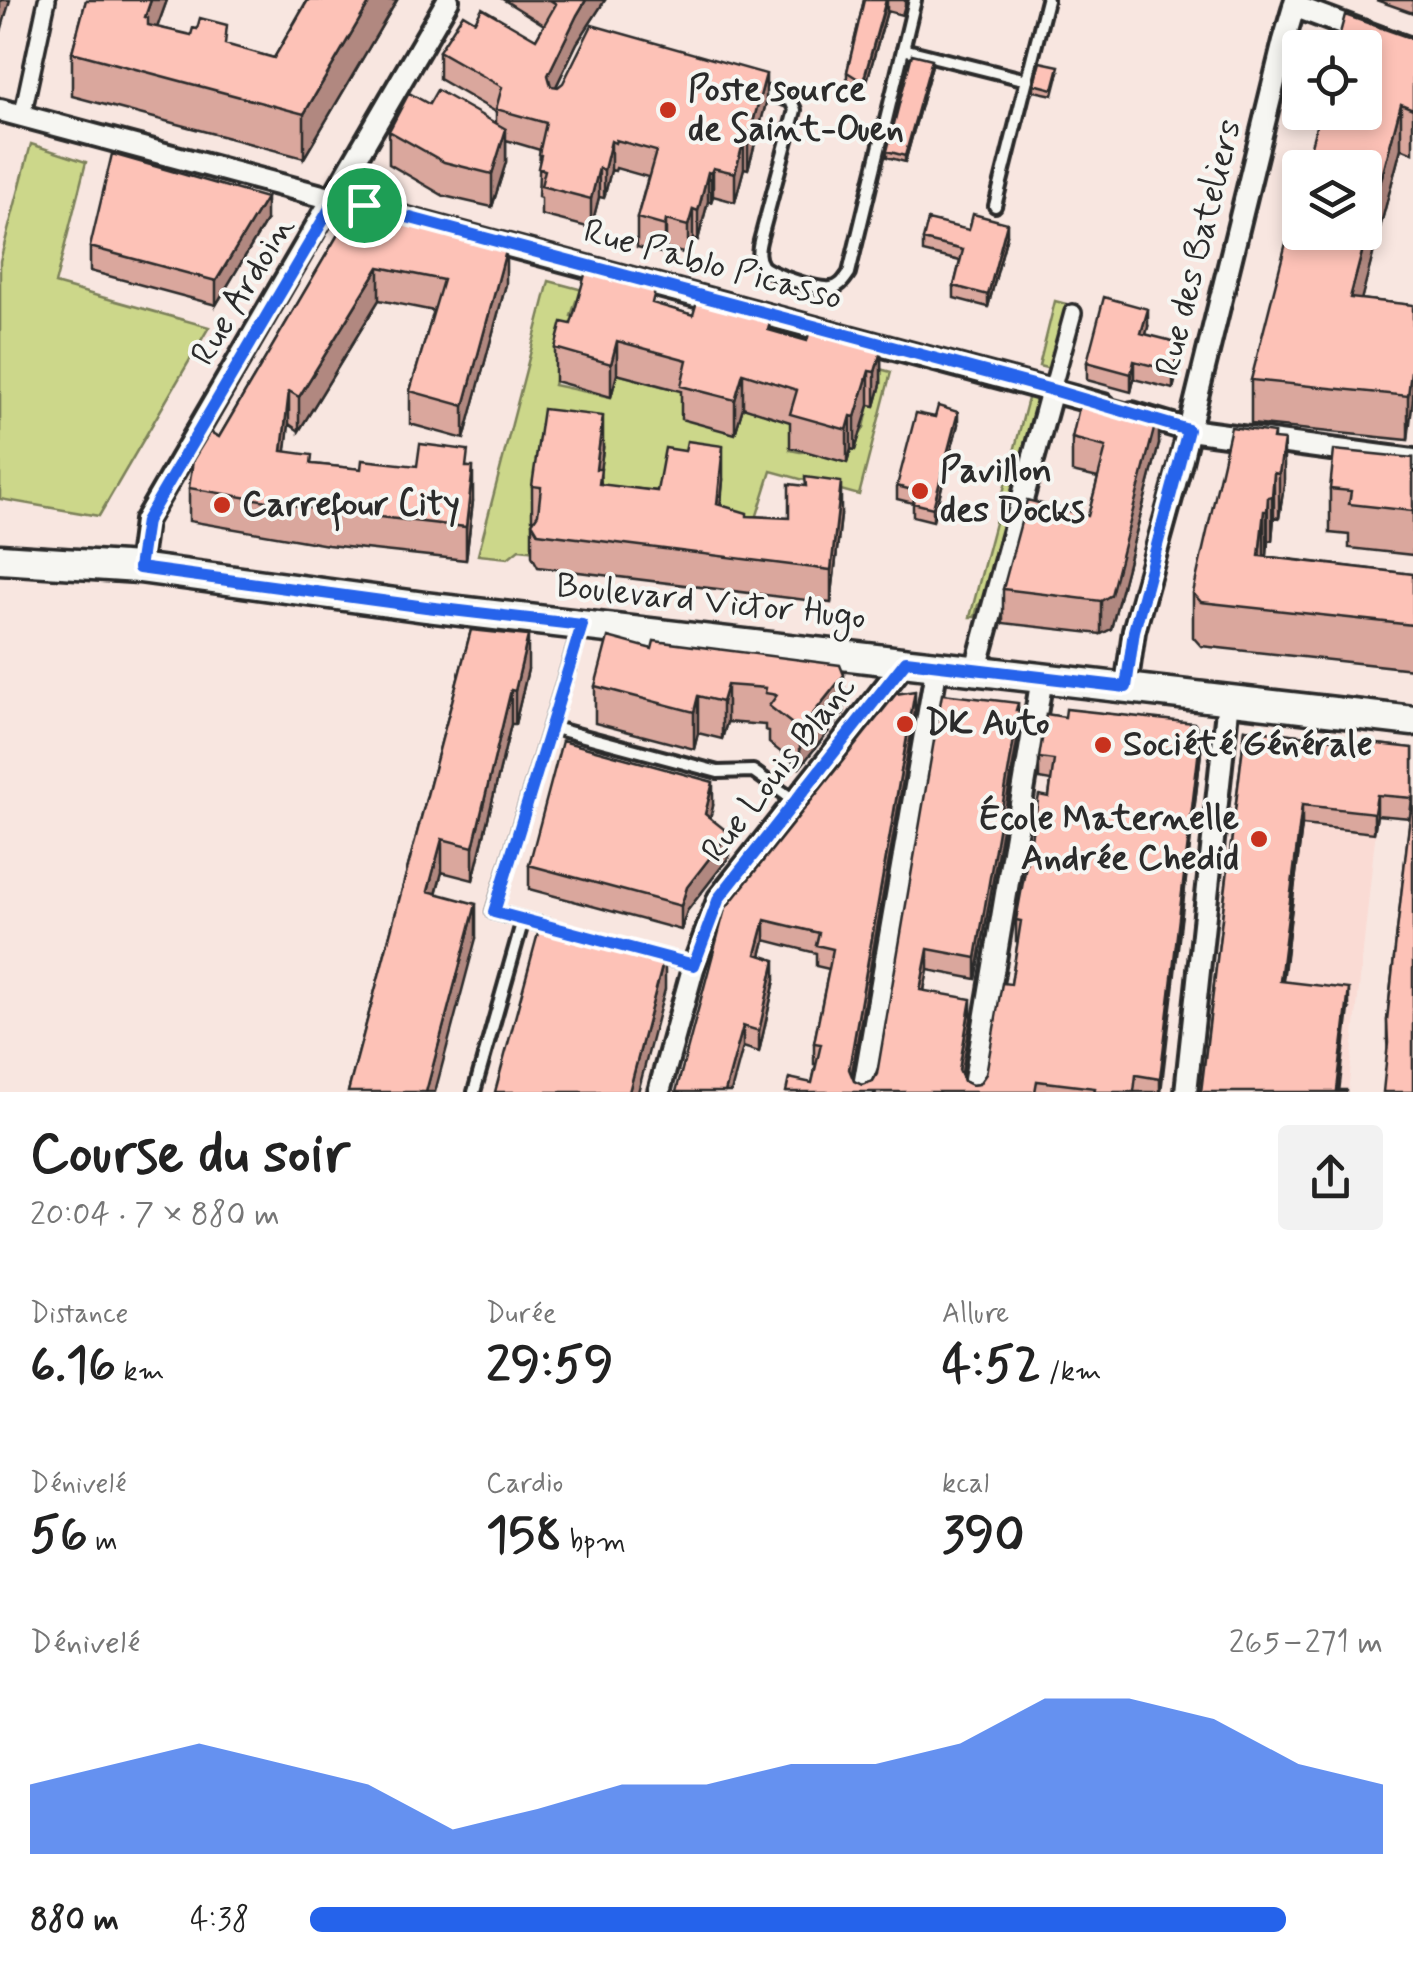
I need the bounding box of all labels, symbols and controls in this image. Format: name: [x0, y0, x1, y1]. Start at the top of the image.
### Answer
map controls: [1282, 30, 1382, 250]
button: locate: [1282, 30, 1382, 130]
place label: Poste source de Saint-Ouen: [688, 67, 904, 153]
marker: Poste source de Saint-Ouen: [657, 99, 679, 121]
street label: Rue des Bateliers: [1145, 115, 1253, 381]
button: layers: [1282, 150, 1382, 250]
pin: [322, 163, 407, 248]
icon: arrive: [337, 178, 392, 233]
street label: Rue Ardoin: [180, 208, 306, 374]
street label: Rue Pablo Picasso: [579, 208, 847, 322]
place label: Pavillon des Docks: [940, 448, 1085, 534]
marker: Pavillon des Docks: [909, 480, 931, 502]
place label: Carrefour City: [242, 482, 460, 532]
marker: Carrefour City: [211, 494, 233, 516]
street label: Boulevard Victor Hugo: [554, 563, 868, 644]
street label: Rue Louis Blanc: [691, 666, 867, 872]
place label: DK Auto: [925, 701, 1049, 747]
marker: DK Auto: [894, 713, 916, 735]
place label: Société Générale: [1123, 722, 1373, 768]
marker: Société Générale: [1092, 734, 1114, 756]
place label: École Maternelle Andrée Chedid: [979, 794, 1239, 882]
marker: École Maternelle Andrée Chedid: [1248, 828, 1270, 850]
text: Course du soir: [30, 1120, 350, 1192]
button: share: [1278, 1125, 1383, 1230]
text: 20:04 · 7 × 880 m: [30, 1194, 280, 1236]
text: Distance: [30, 1296, 128, 1333]
text: Durée: [486, 1296, 557, 1333]
text: Allure: [942, 1296, 1009, 1333]
text: 6.16: [30, 1333, 116, 1399]
text: 29:59: [486, 1333, 613, 1399]
text: 4:52: [942, 1333, 1041, 1399]
text: km: [116, 1354, 164, 1391]
text: /km: [1041, 1354, 1101, 1391]
text: Dénivelé: [30, 1466, 127, 1503]
text: Cardio: [486, 1466, 563, 1503]
text: kcal: [942, 1466, 989, 1503]
text: 56: [30, 1503, 88, 1569]
text: 158: [486, 1503, 562, 1569]
text: 390: [942, 1503, 1024, 1569]
text: m: [88, 1524, 118, 1561]
text: bpm: [562, 1524, 626, 1561]
text: Dénivelé: [30, 1622, 140, 1664]
text: 265–271 m: [1229, 1622, 1383, 1664]
text: 880 m: [30, 1899, 119, 1941]
text: 4:38: [190, 1899, 249, 1941]

